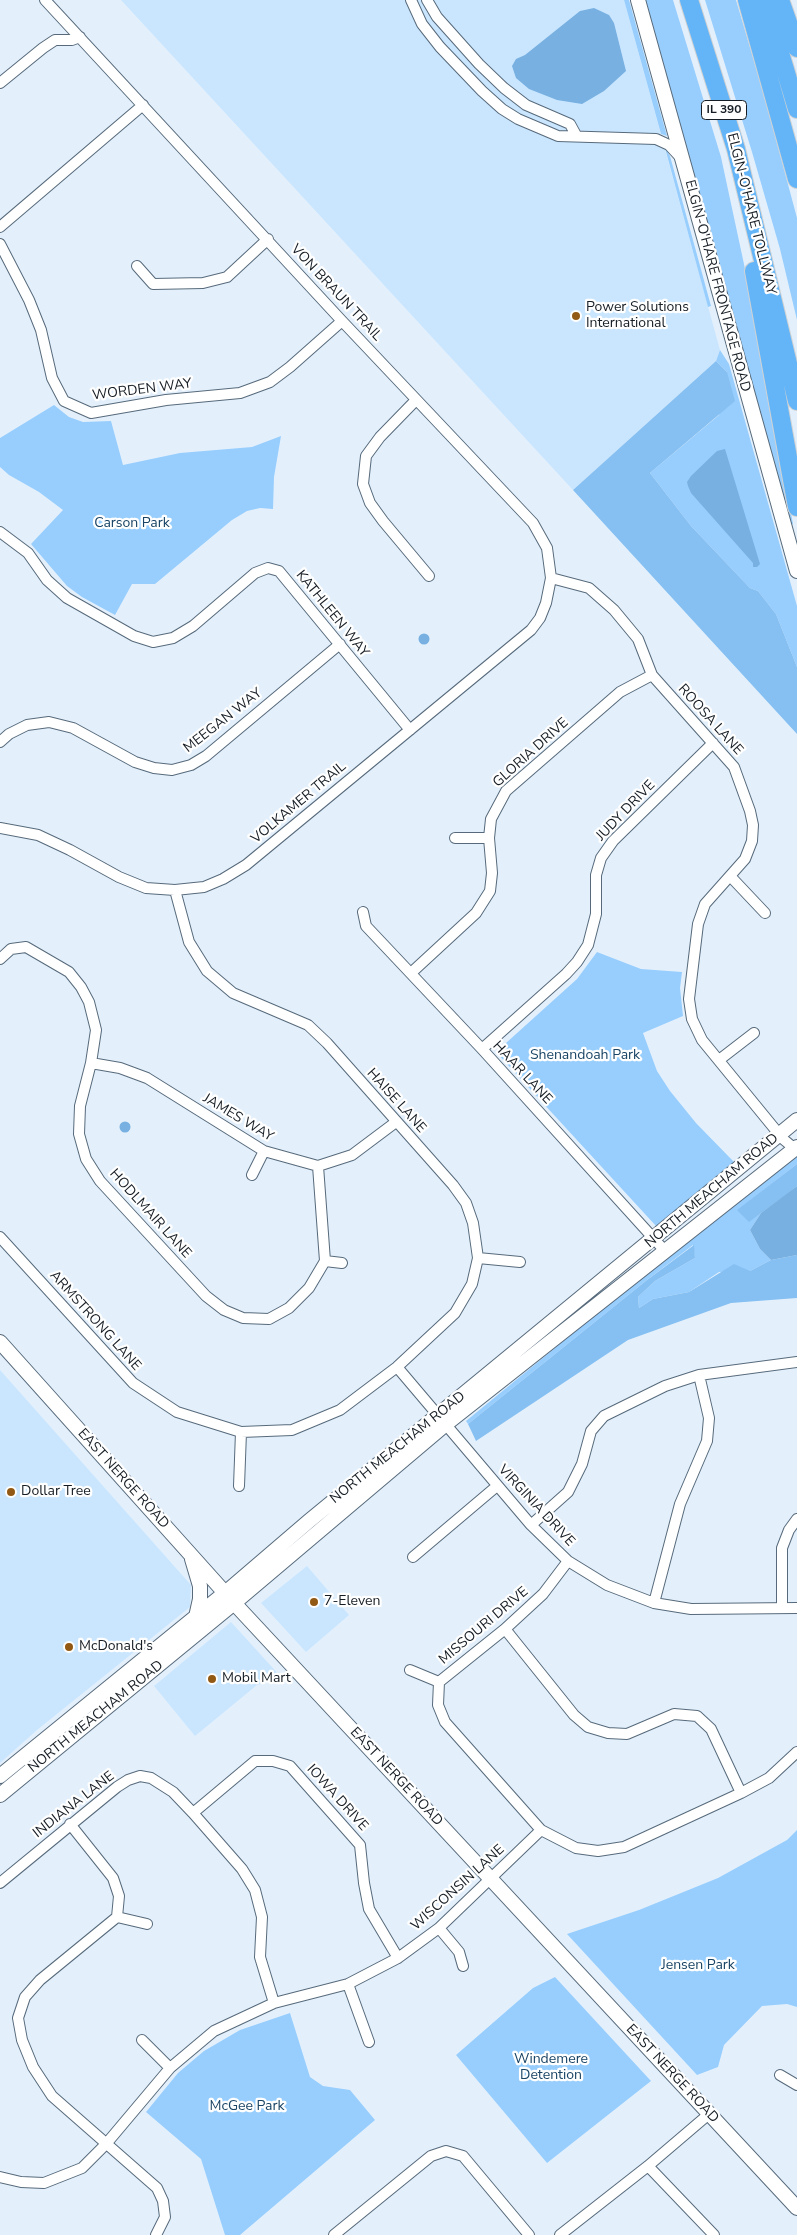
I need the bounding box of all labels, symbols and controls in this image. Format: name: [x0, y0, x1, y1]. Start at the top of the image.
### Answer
road number: IL 390: [702, 100, 746, 120]
street label: ELGIN-O'HARE TOLLWAY: [723, 132, 779, 296]
street label: ELGIN-O'HARE FRONTAGE ROAD: [681, 178, 753, 394]
street label: VON BRAUN TRAIL: [287, 241, 385, 345]
place label: Power Solutions International: [586, 300, 689, 332]
marker: Power Solutions International: [570, 310, 582, 322]
street label: WORDEN WAY: [91, 376, 193, 404]
park label: Carson Park: [94, 516, 170, 532]
street label: KATHLEEN WAY: [292, 567, 372, 661]
street label: ROOSA LANE: [674, 681, 746, 759]
street label: MEEGAN WAY: [180, 685, 266, 757]
street label: GLORIA DRIVE: [490, 715, 572, 791]
street label: VOLKAMER TRAIL: [248, 758, 350, 848]
street label: JUDY DRIVE: [593, 777, 659, 845]
street label: HAAR LANE: [489, 1038, 555, 1108]
park label: Shenandoah Park: [530, 1048, 640, 1064]
street label: HAISE LANE: [363, 1065, 429, 1137]
street label: JAMES WAY: [200, 1090, 276, 1146]
street label: NORTH MEACHAM ROAD: [642, 1130, 782, 1252]
street label: HODLMAIR LANE: [106, 1166, 194, 1262]
street label: ARMSTRONG LANE: [46, 1268, 144, 1374]
street label: NORTH MEACHAM ROAD: [327, 1388, 469, 1508]
street label: EAST NERGE ROAD: [74, 1426, 172, 1532]
street label: VIRGINIA DRIVE: [494, 1462, 578, 1550]
place label: Dollar Tree: [21, 1484, 91, 1500]
marker: Dollar Tree: [5, 1486, 17, 1498]
street label: MISSOURI DRIVE: [436, 1584, 532, 1668]
place label: 7-Eleven: [324, 1594, 380, 1610]
marker: 7-Eleven: [308, 1596, 320, 1608]
place label: McDonald's: [79, 1639, 153, 1655]
marker: McDonald's: [63, 1641, 75, 1653]
street label: NORTH MEACHAM ROAD: [25, 1657, 167, 1777]
place label: Mobil Mart: [222, 1671, 291, 1687]
marker: Mobil Mart: [206, 1673, 218, 1685]
street label: EAST NERGE ROAD: [346, 1724, 446, 1830]
street label: IOWA DRIVE: [303, 1761, 371, 1835]
street label: INDIANA LANE: [30, 1768, 118, 1842]
street label: WISCONSIN LANE: [408, 1842, 508, 1934]
park label: Jensen Park: [661, 1958, 735, 1974]
street label: EAST NERGE ROAD: [622, 2021, 722, 2127]
park label: Windemere Detention: [514, 2052, 588, 2084]
park label: McGee Park: [209, 2099, 285, 2115]

